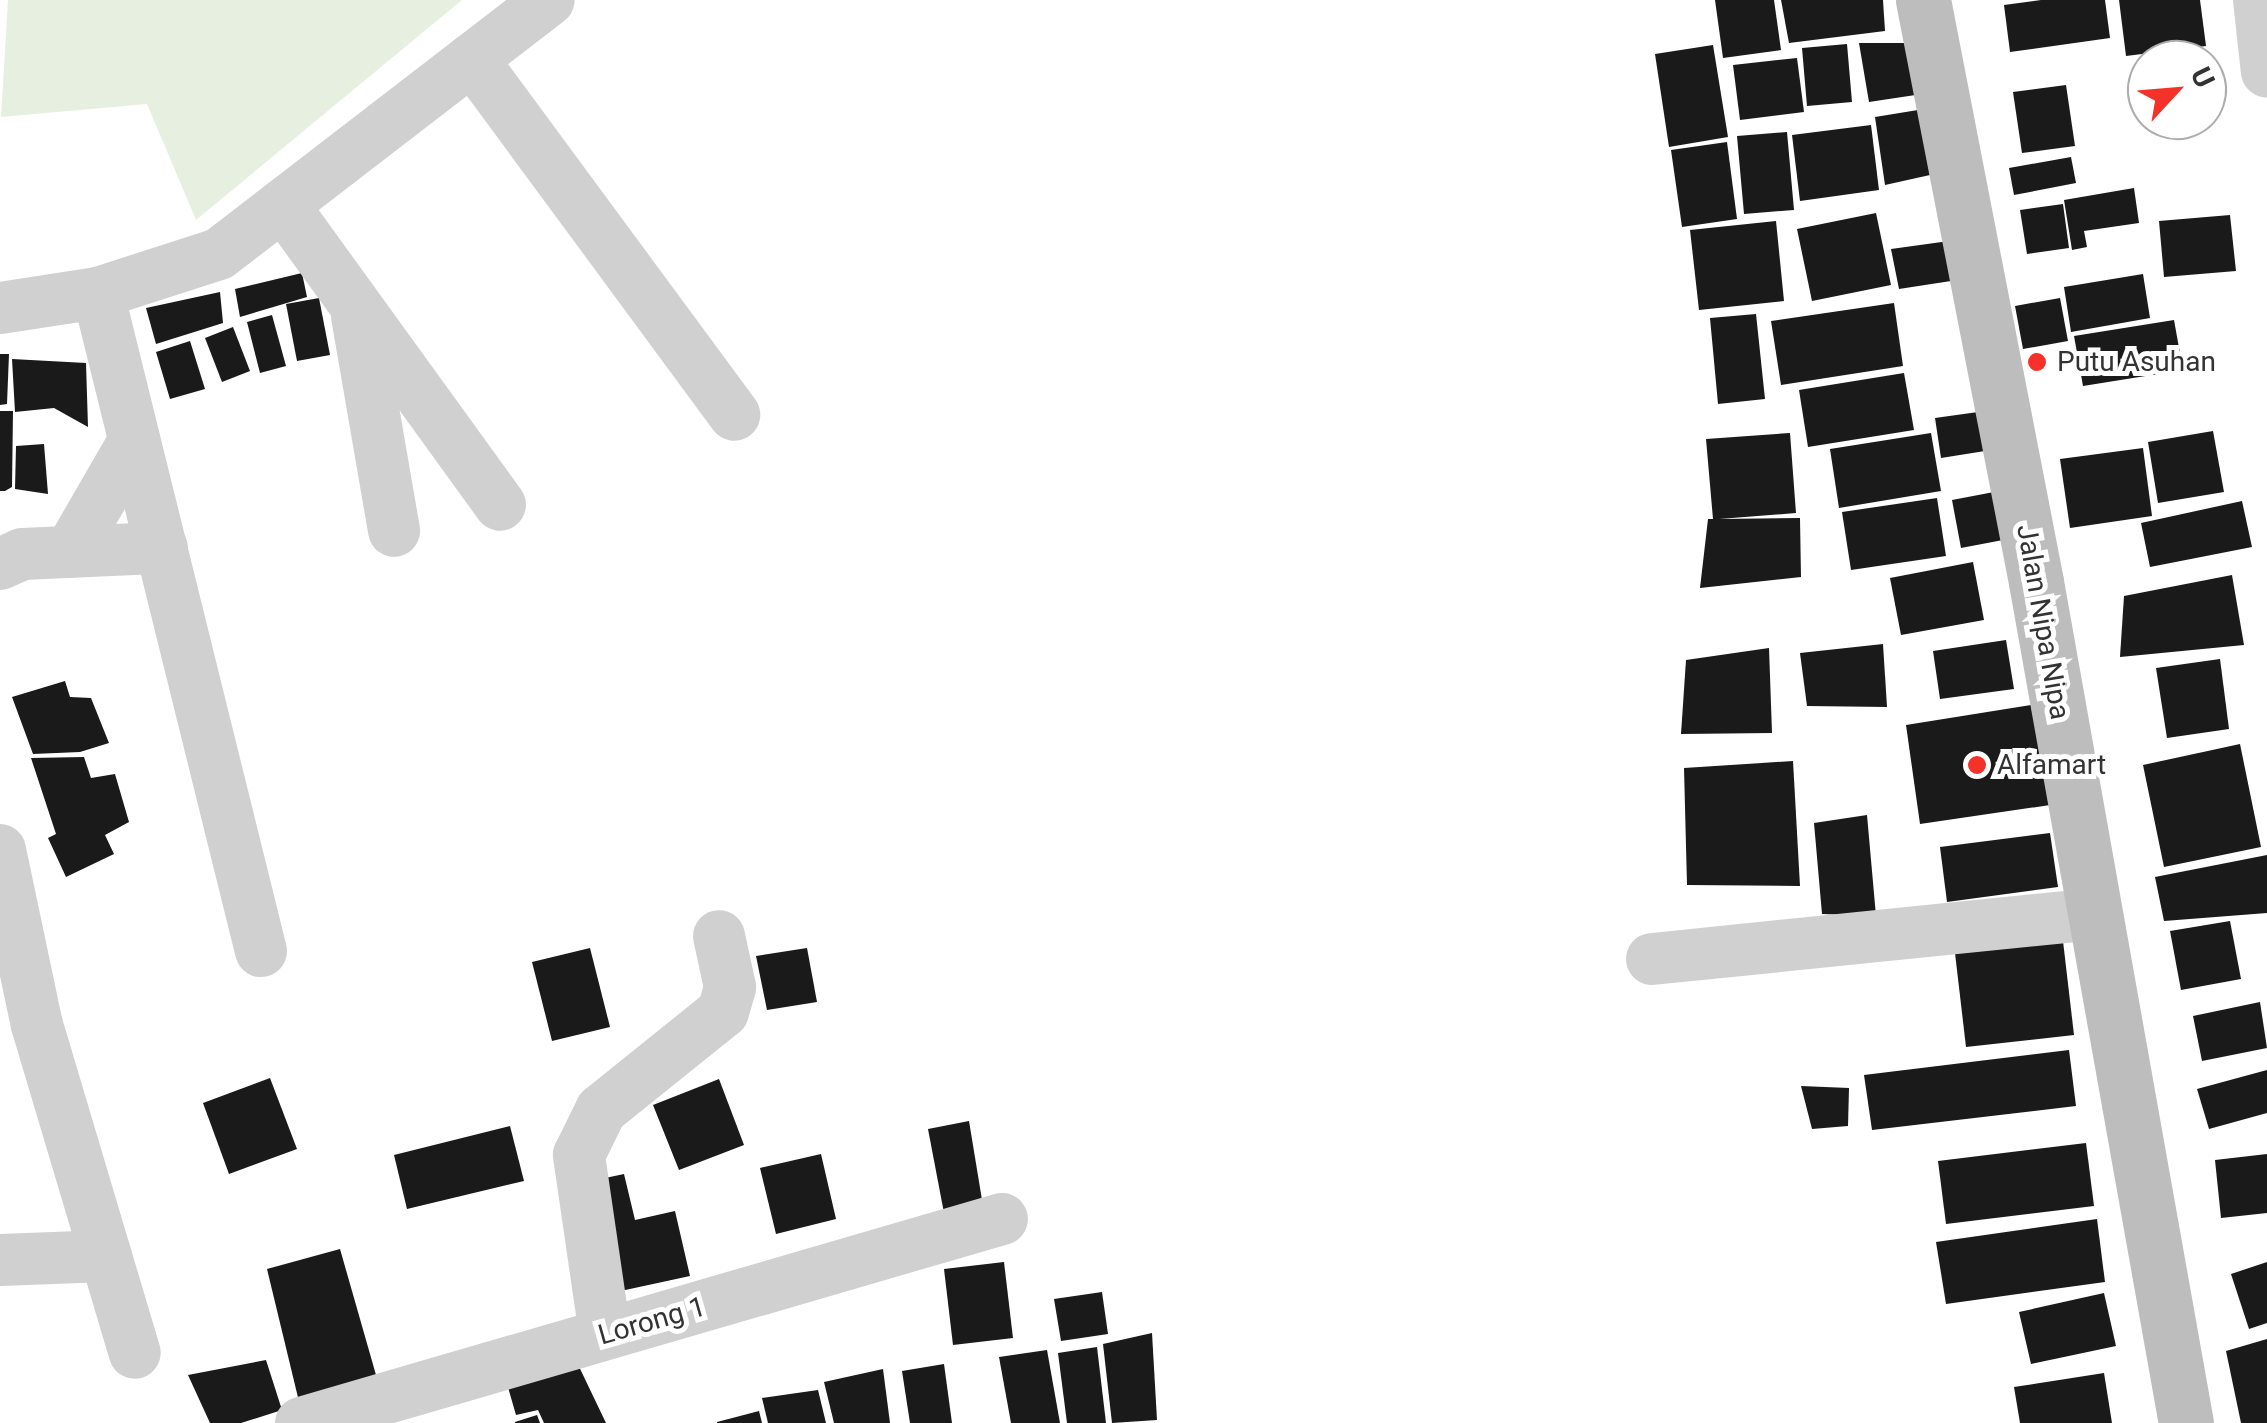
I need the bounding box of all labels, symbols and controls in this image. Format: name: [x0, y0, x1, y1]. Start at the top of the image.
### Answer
north arrow: [2127, 40, 2227, 140]
text: U: [2184, 62, 2221, 93]
place label: Putu Asuhan: [2057, 345, 2216, 379]
marker: Putu Asuhan: [2026, 351, 2048, 373]
street label: Jalan Nipa Nipa: [2009, 522, 2077, 722]
place label: Alfamart: [1997, 748, 2106, 782]
marker: Alfamart: [1966, 754, 1988, 776]
street label: Lorong 1: [594, 1290, 710, 1352]

